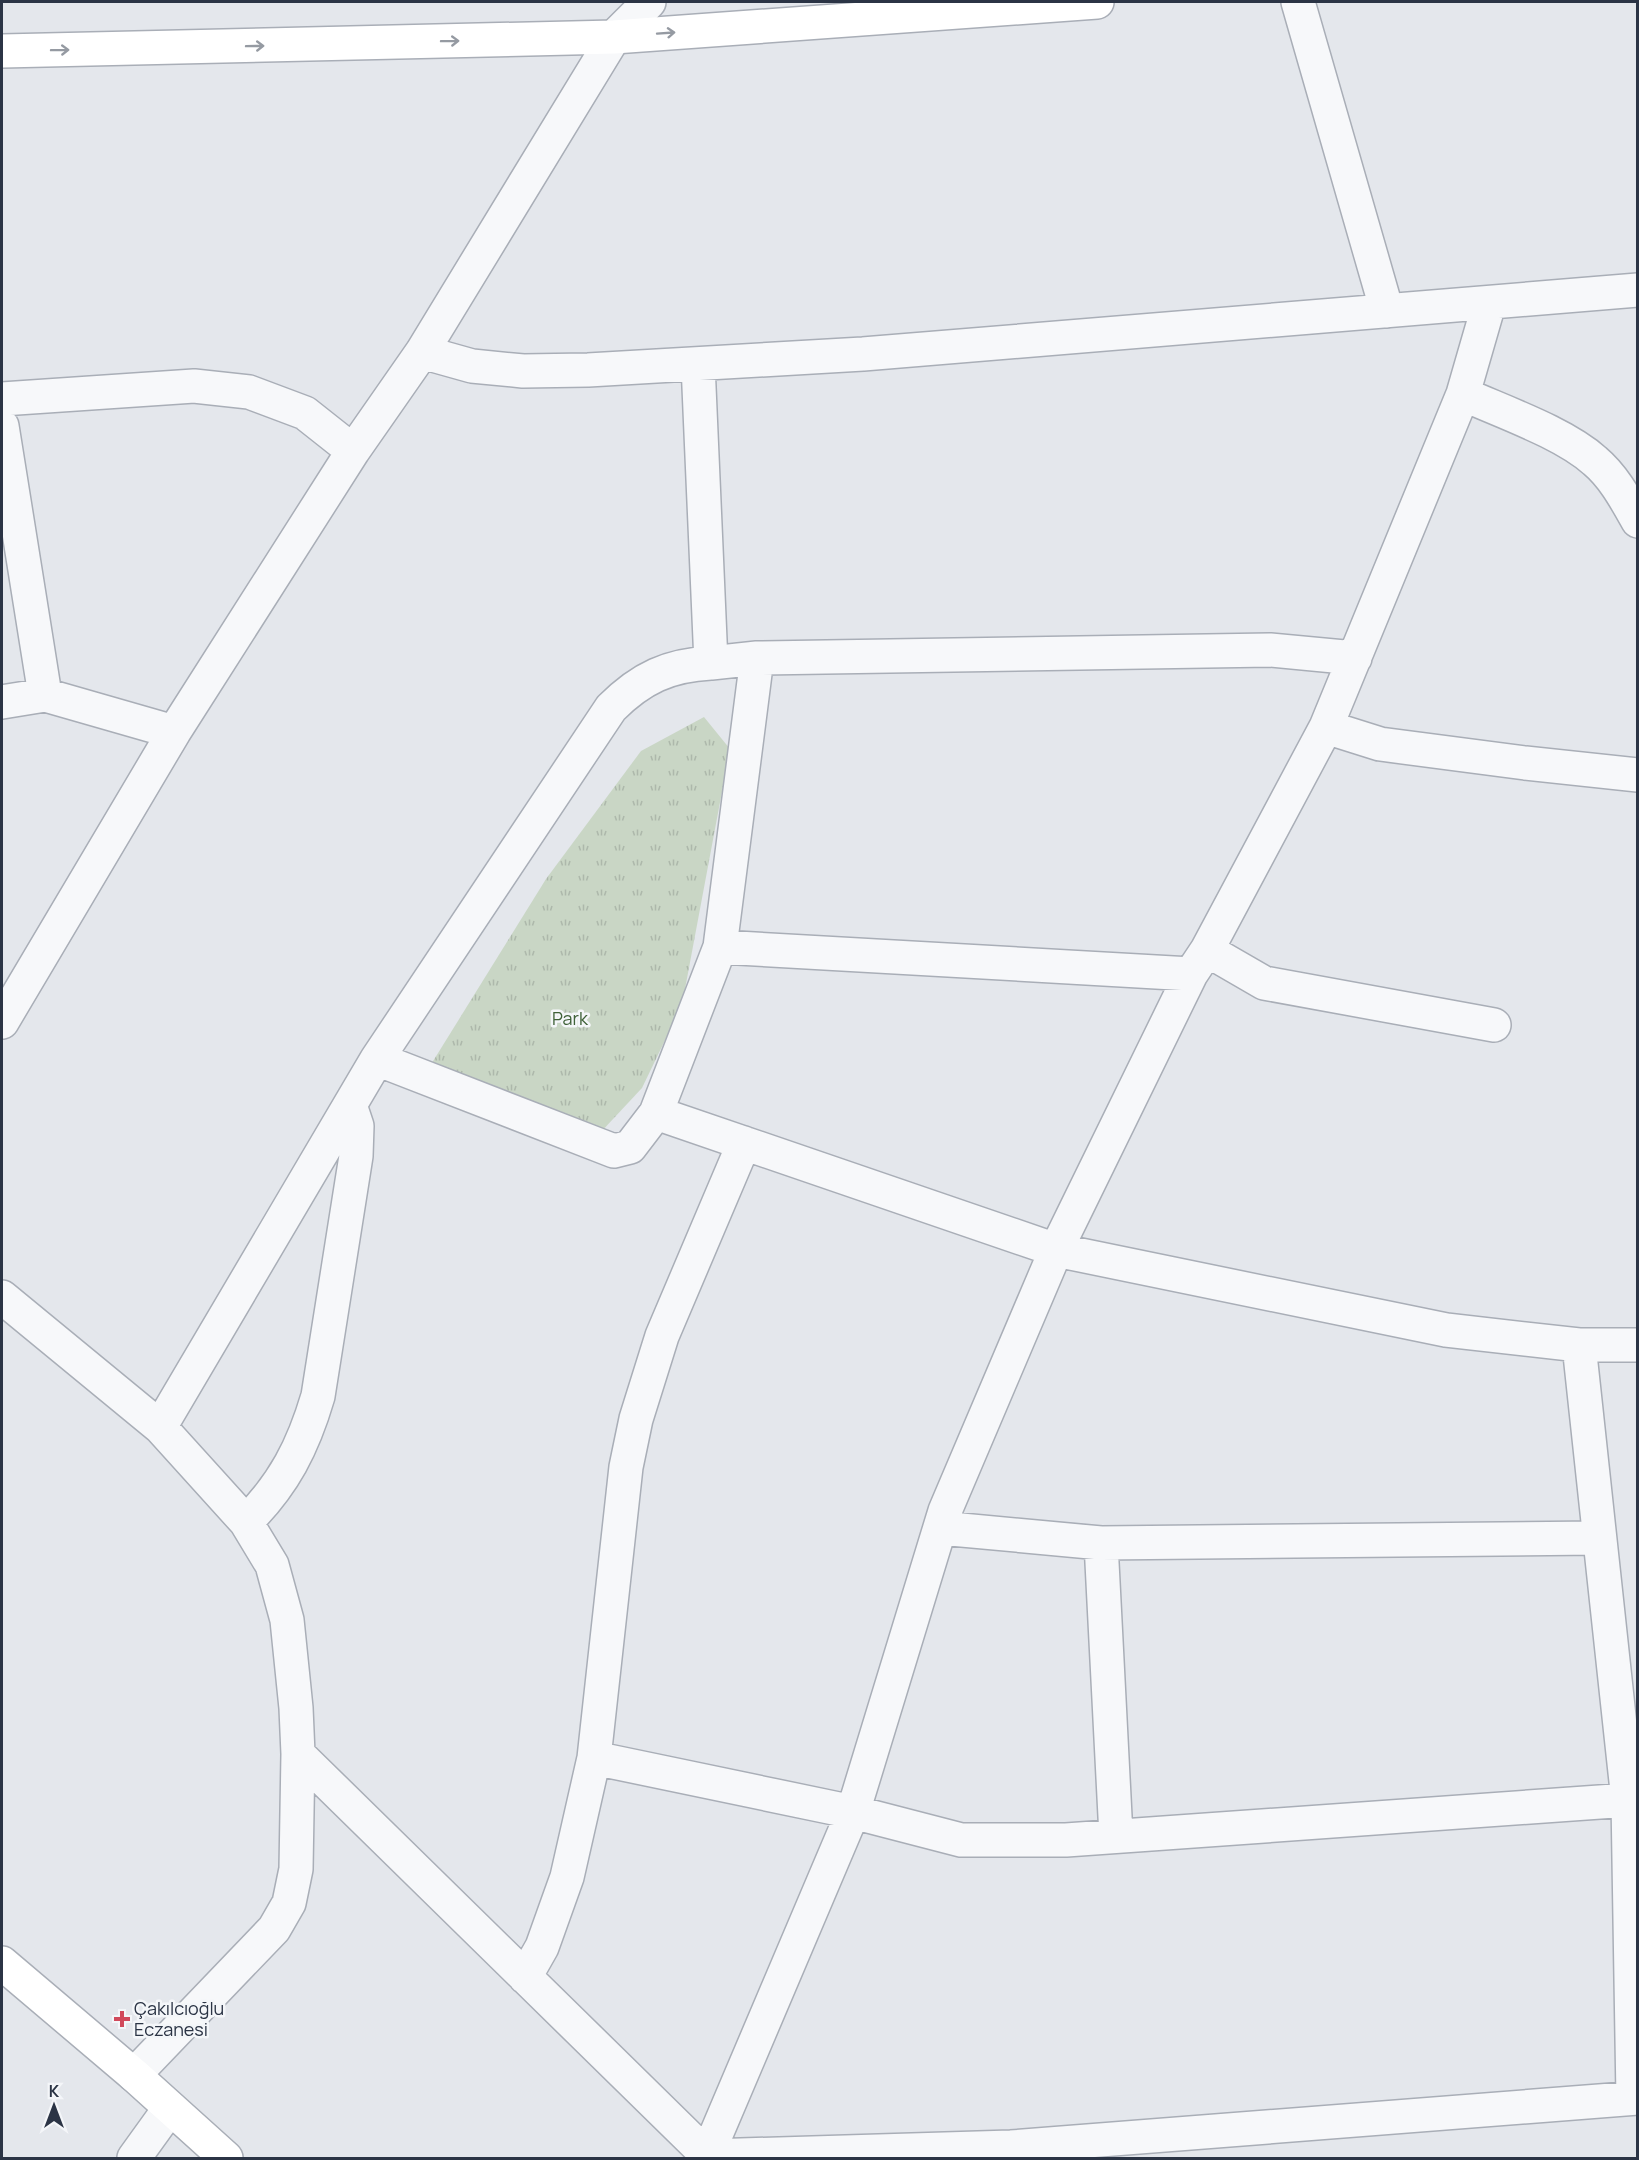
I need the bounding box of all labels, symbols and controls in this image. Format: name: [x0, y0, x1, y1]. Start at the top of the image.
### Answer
one-way arrow: [655, 28, 675, 39]
one-way arrow: [439, 35, 459, 47]
one-way arrow: [244, 40, 264, 51]
one-way arrow: [49, 44, 69, 56]
park label: Park: [552, 1006, 589, 1030]
place label: Çakılcıoğlu Eczanesi: [134, 1996, 224, 2041]
marker: Çakılcıoğlu Eczanesi: [115, 2012, 129, 2026]
north arrow: [24, 2076, 84, 2136]
text: K: [49, 2080, 60, 2102]

